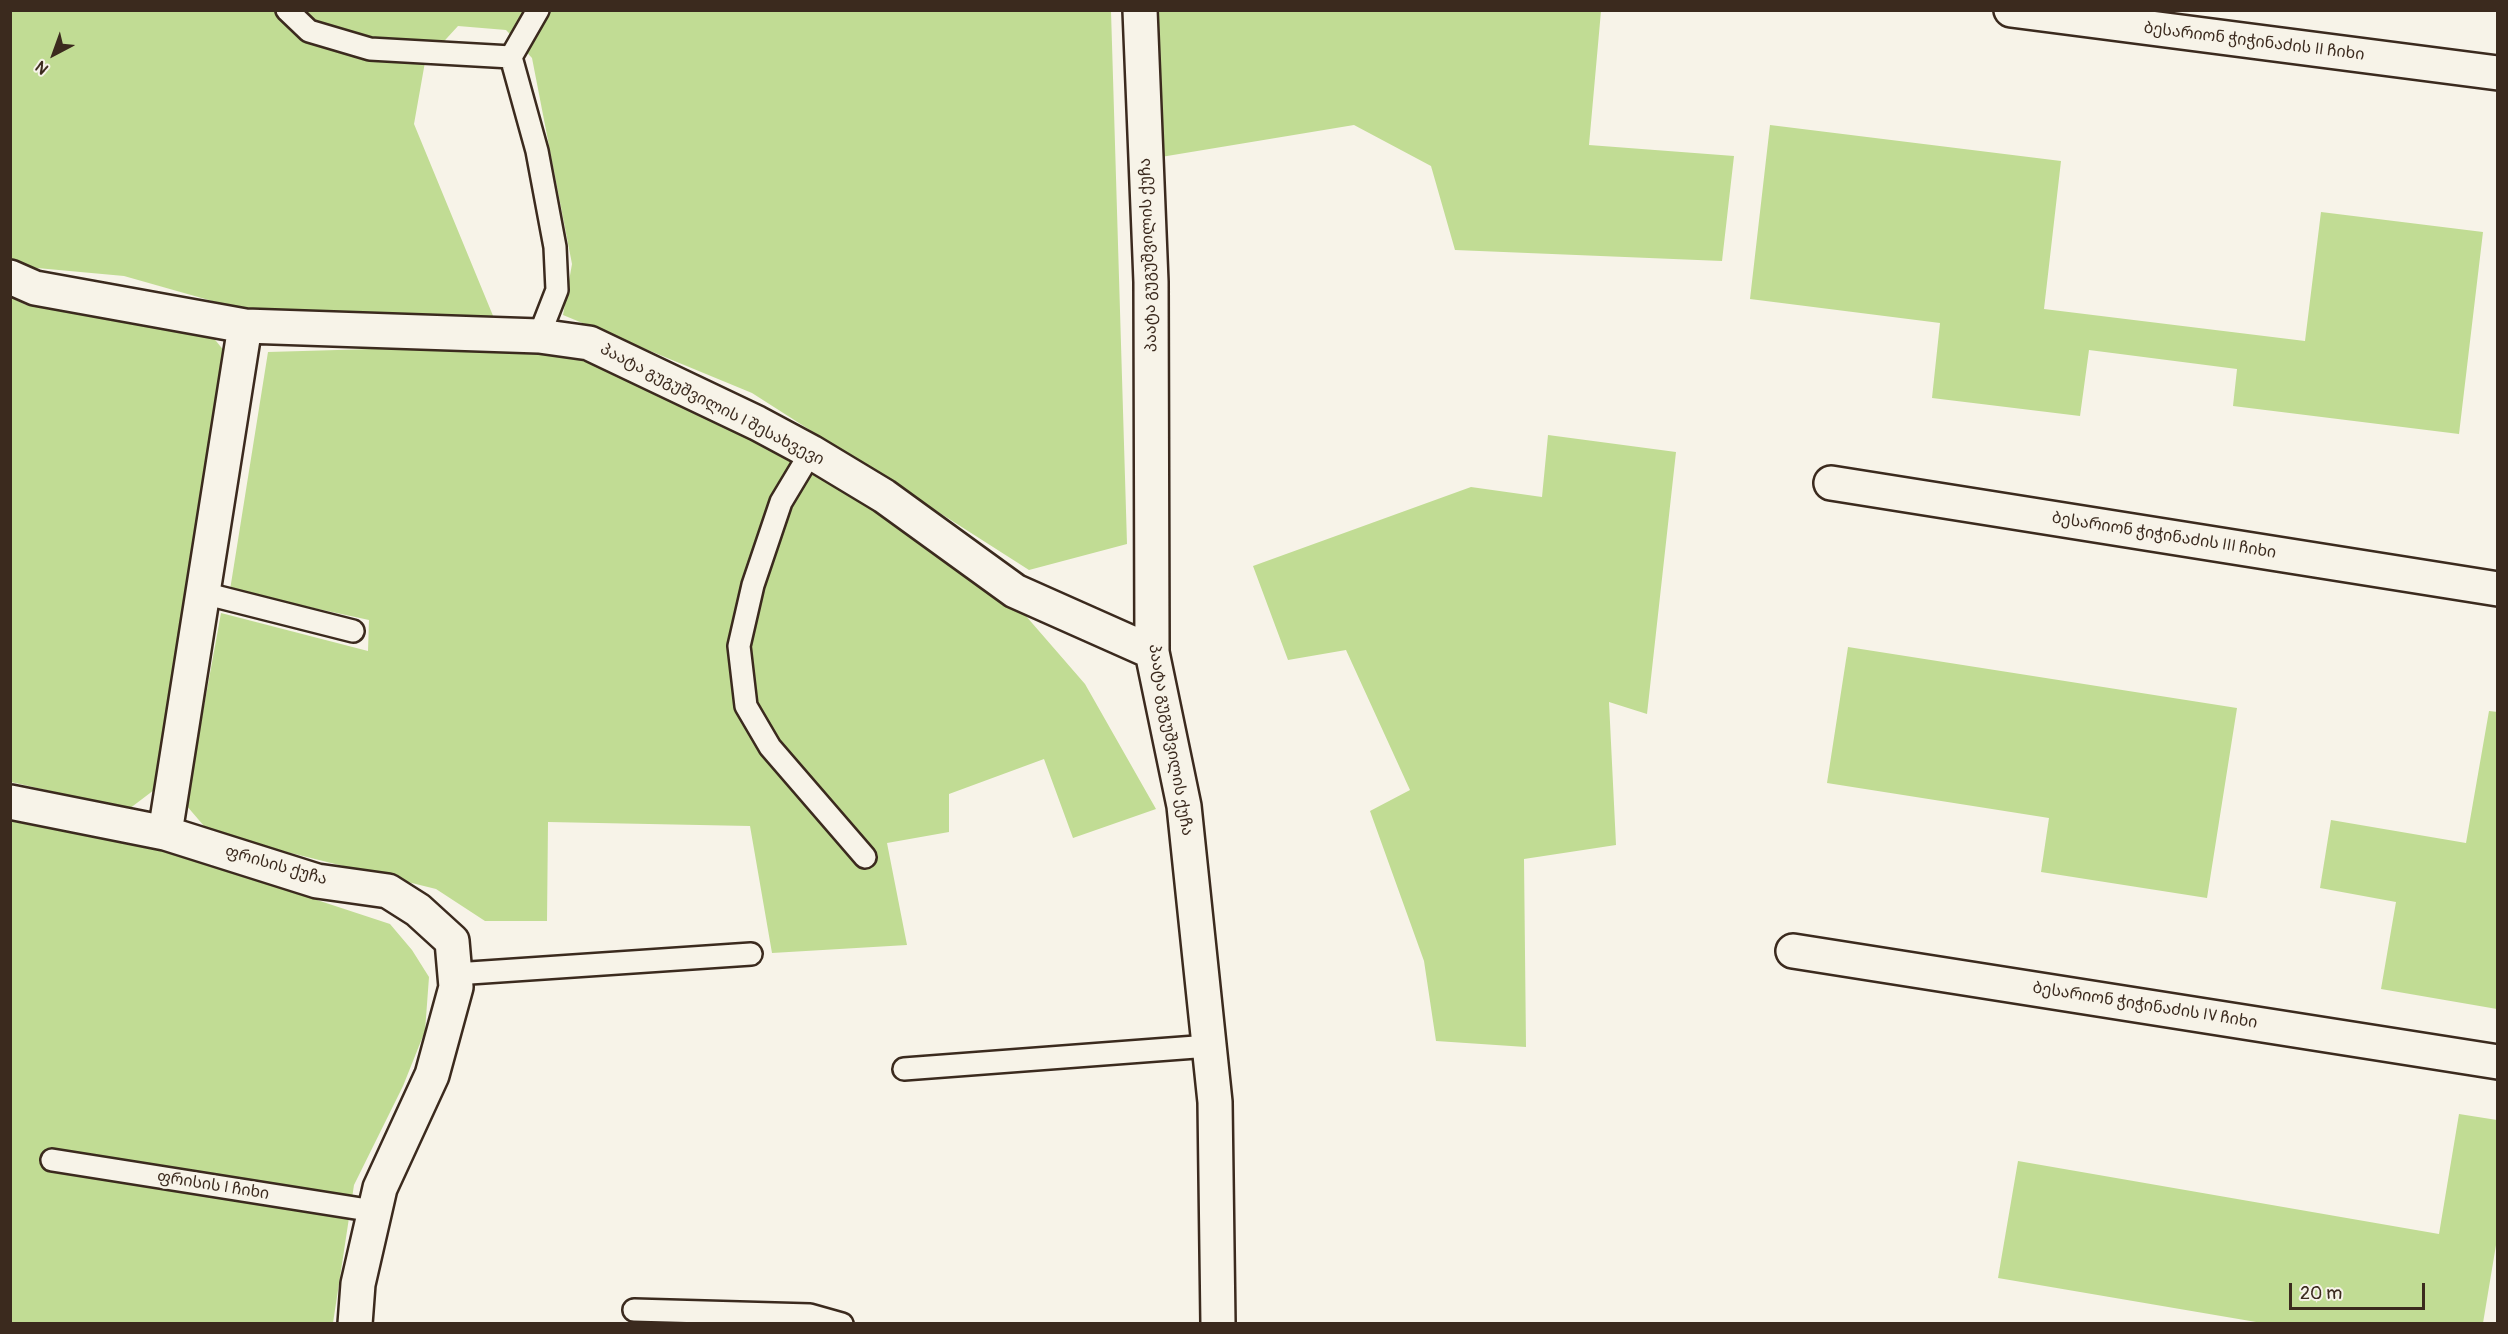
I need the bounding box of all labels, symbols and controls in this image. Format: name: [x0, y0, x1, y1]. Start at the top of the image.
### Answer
street label: ბესარიონ ჭიჭინაძის II ჩიხი: [2143, 19, 2365, 65]
north arrow: [24, 24, 84, 84]
text: N: [32, 56, 53, 79]
street label: პაატა გუგუშვილის ქუჩა: [1136, 157, 1162, 353]
street label: პაატა გუგუშვილის I შესახვევი: [597, 340, 827, 470]
street label: ბესარიონ ჭიჭინაძის III ჩიხი: [2050, 509, 2278, 563]
street label: პაატა გუგუშვილის ქუჩა: [1144, 643, 1196, 837]
street label: ფრისის ქუჩა: [223, 842, 329, 890]
street label: ბესარიონ ჭიჭინაძის IV ჩიხი: [2031, 979, 2259, 1033]
street label: ფრისის I ჩიხი: [156, 1168, 270, 1204]
scale bar: [2292, 1271, 2428, 1309]
text: 20 m: [2300, 1282, 2342, 1305]

